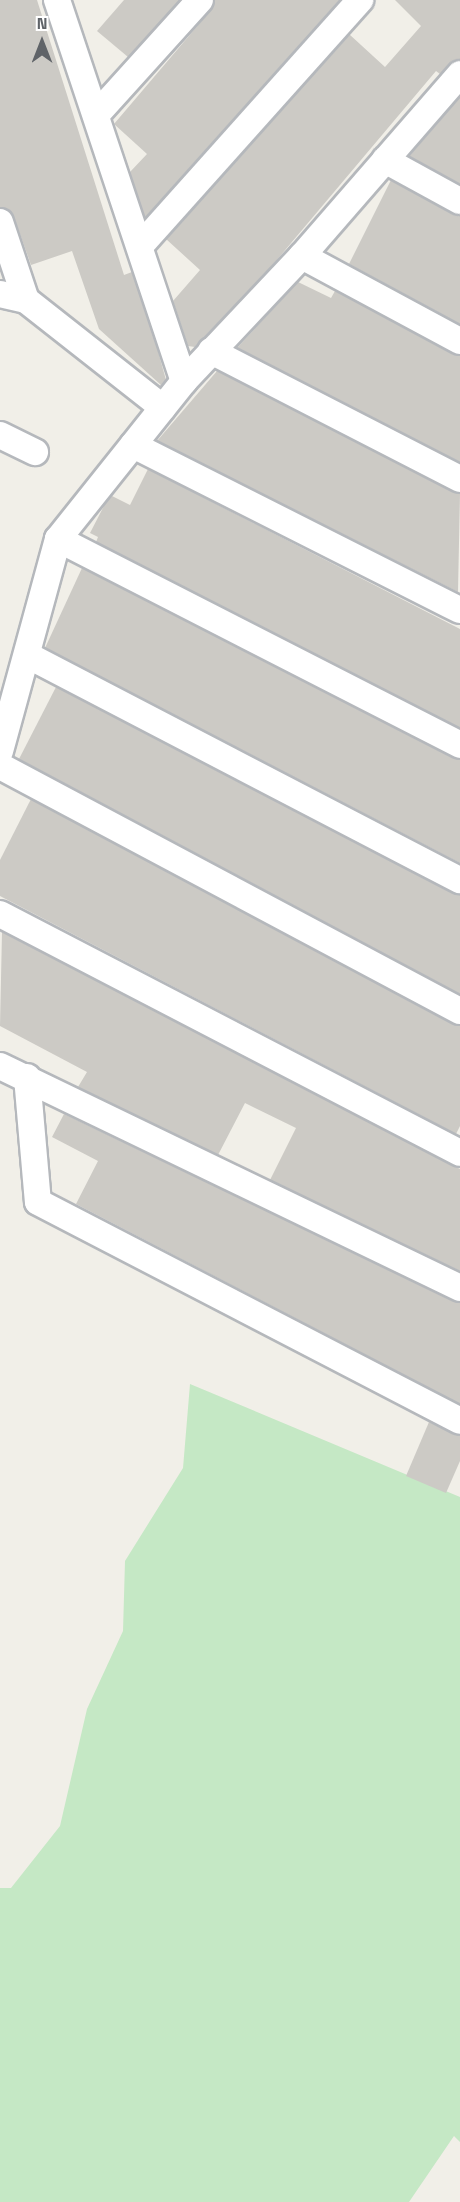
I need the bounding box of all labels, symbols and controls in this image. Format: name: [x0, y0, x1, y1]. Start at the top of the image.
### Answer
north arrow: [12, 12, 72, 72]
text: N: [37, 13, 47, 34]

